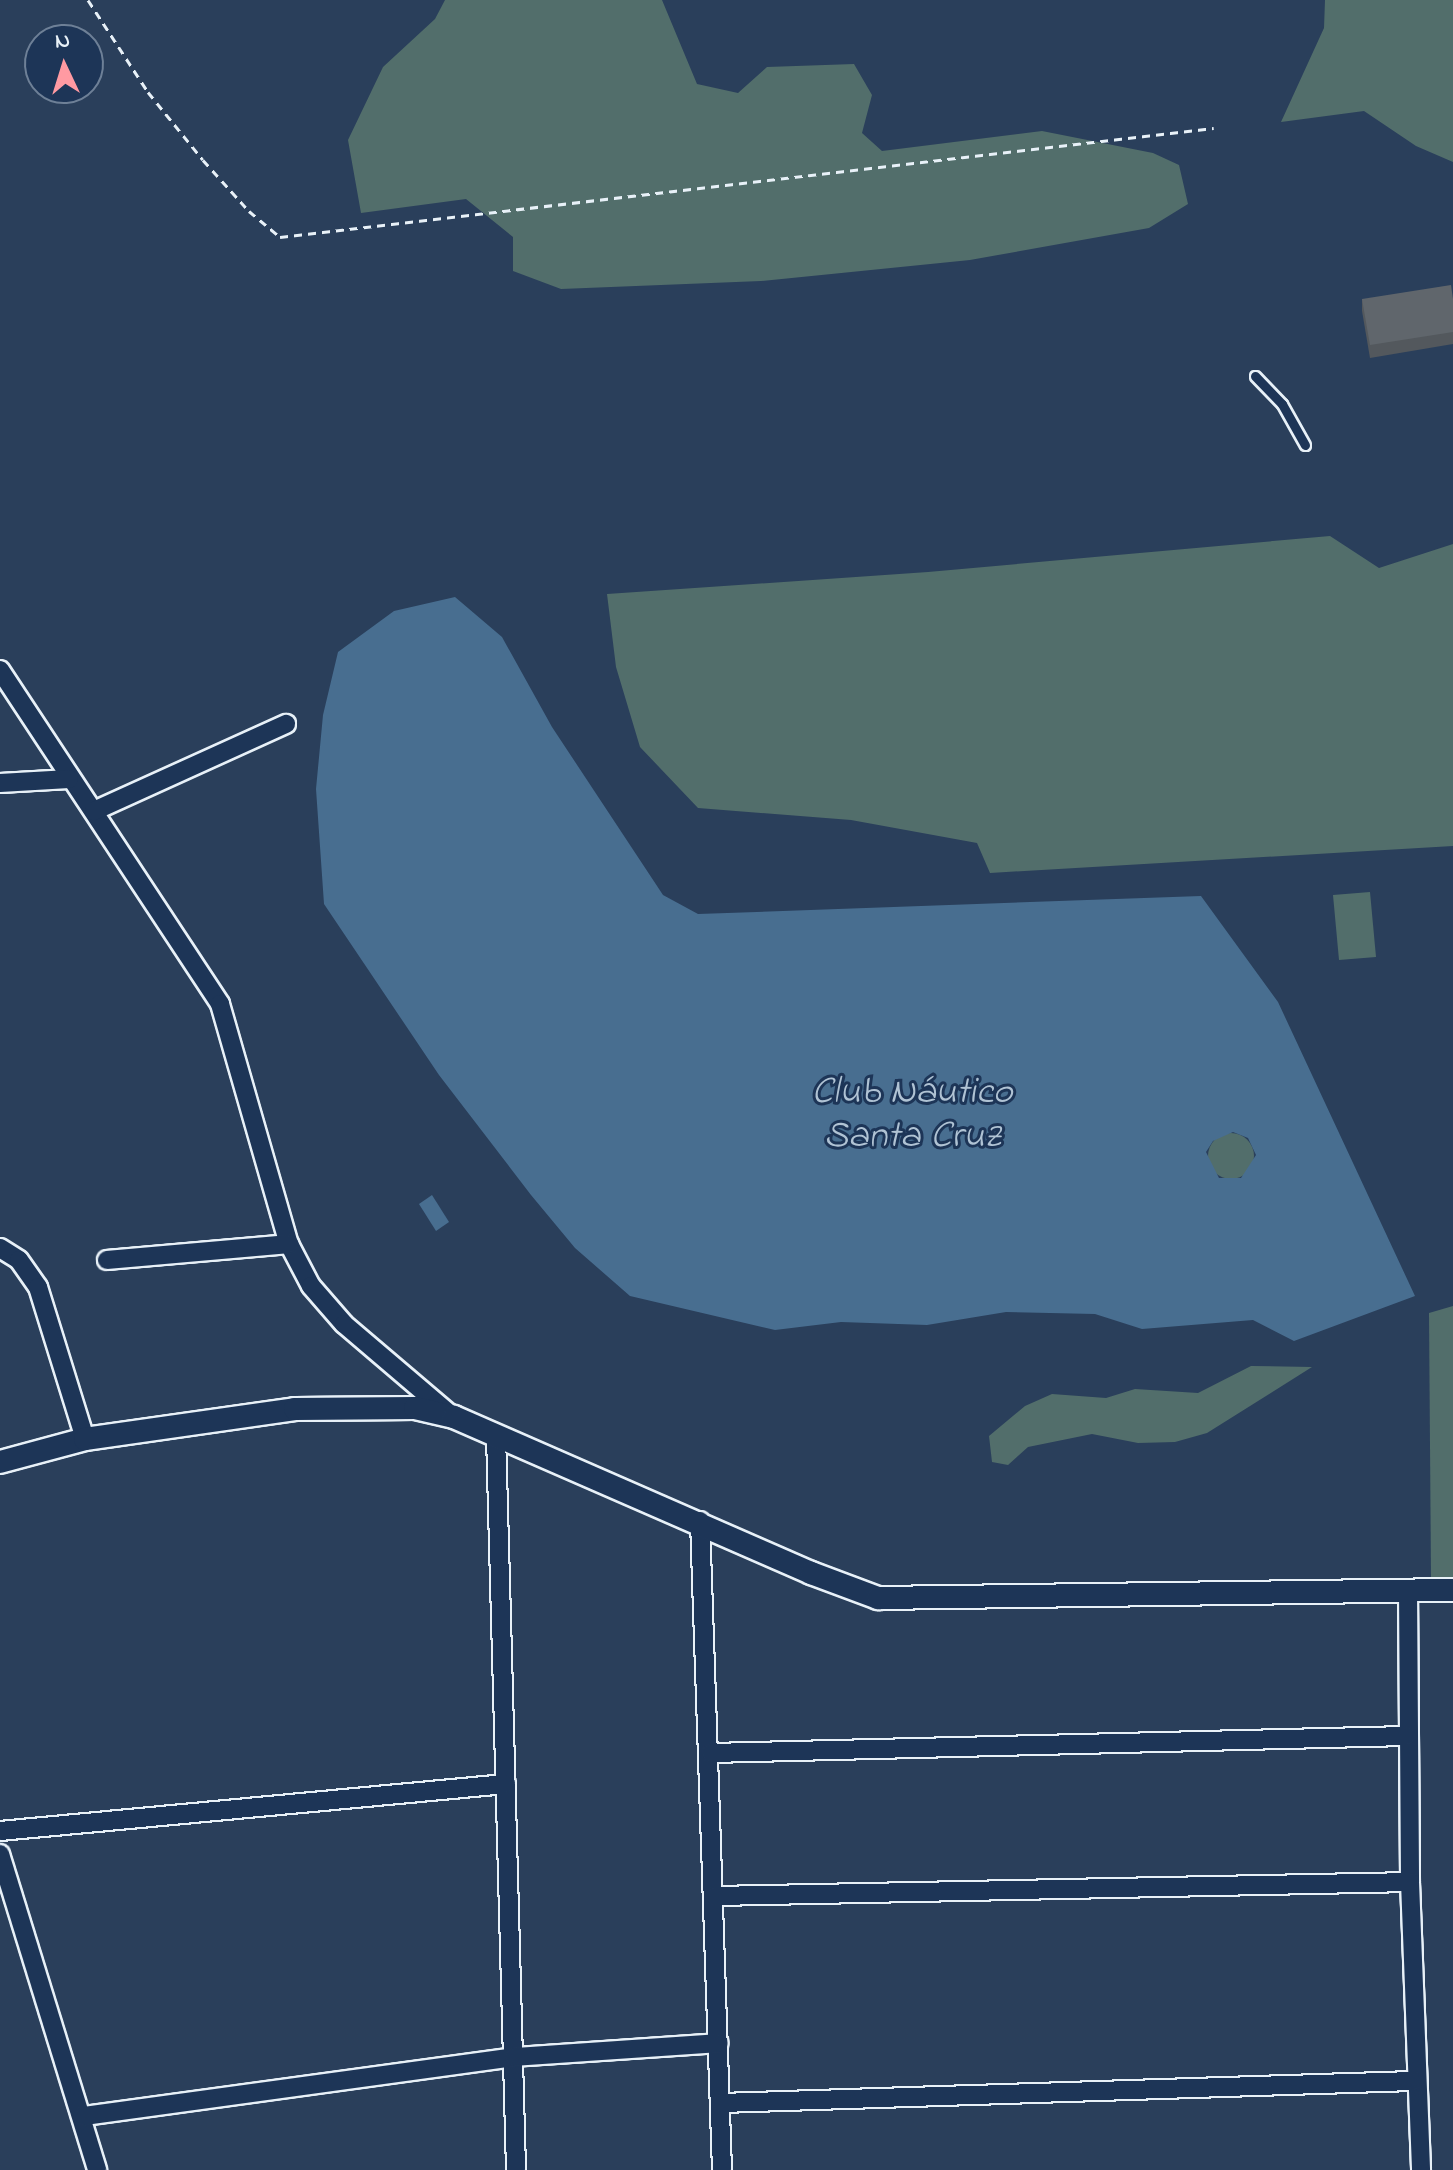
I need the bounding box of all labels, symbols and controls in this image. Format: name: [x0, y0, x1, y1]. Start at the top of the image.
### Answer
north arrow: [24, 24, 104, 104]
text: N: [54, 26, 71, 59]
water label: Club Náutico Santa Cruz: [811, 1071, 1013, 1160]

